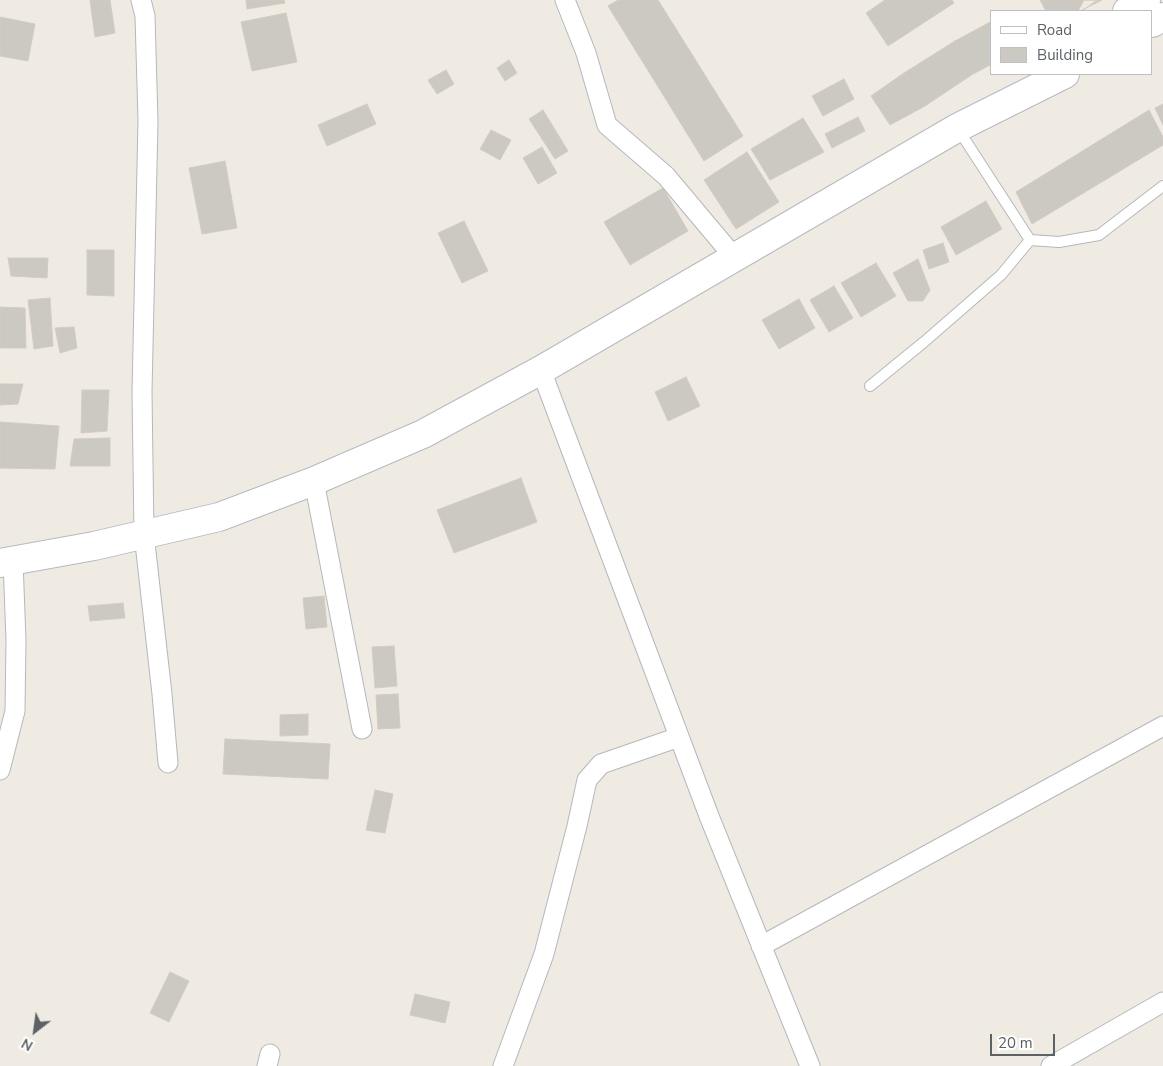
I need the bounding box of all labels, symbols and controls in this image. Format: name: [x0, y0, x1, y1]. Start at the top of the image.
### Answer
legend: [990, 10, 1153, 75]
text: Road: [1037, 20, 1072, 40]
text: Building: [1037, 45, 1093, 65]
north arrow: [10, 1006, 60, 1056]
scale bar: [993, 1024, 1058, 1056]
text: 20 m: [998, 1033, 1033, 1053]
text: N: [18, 1034, 37, 1055]

